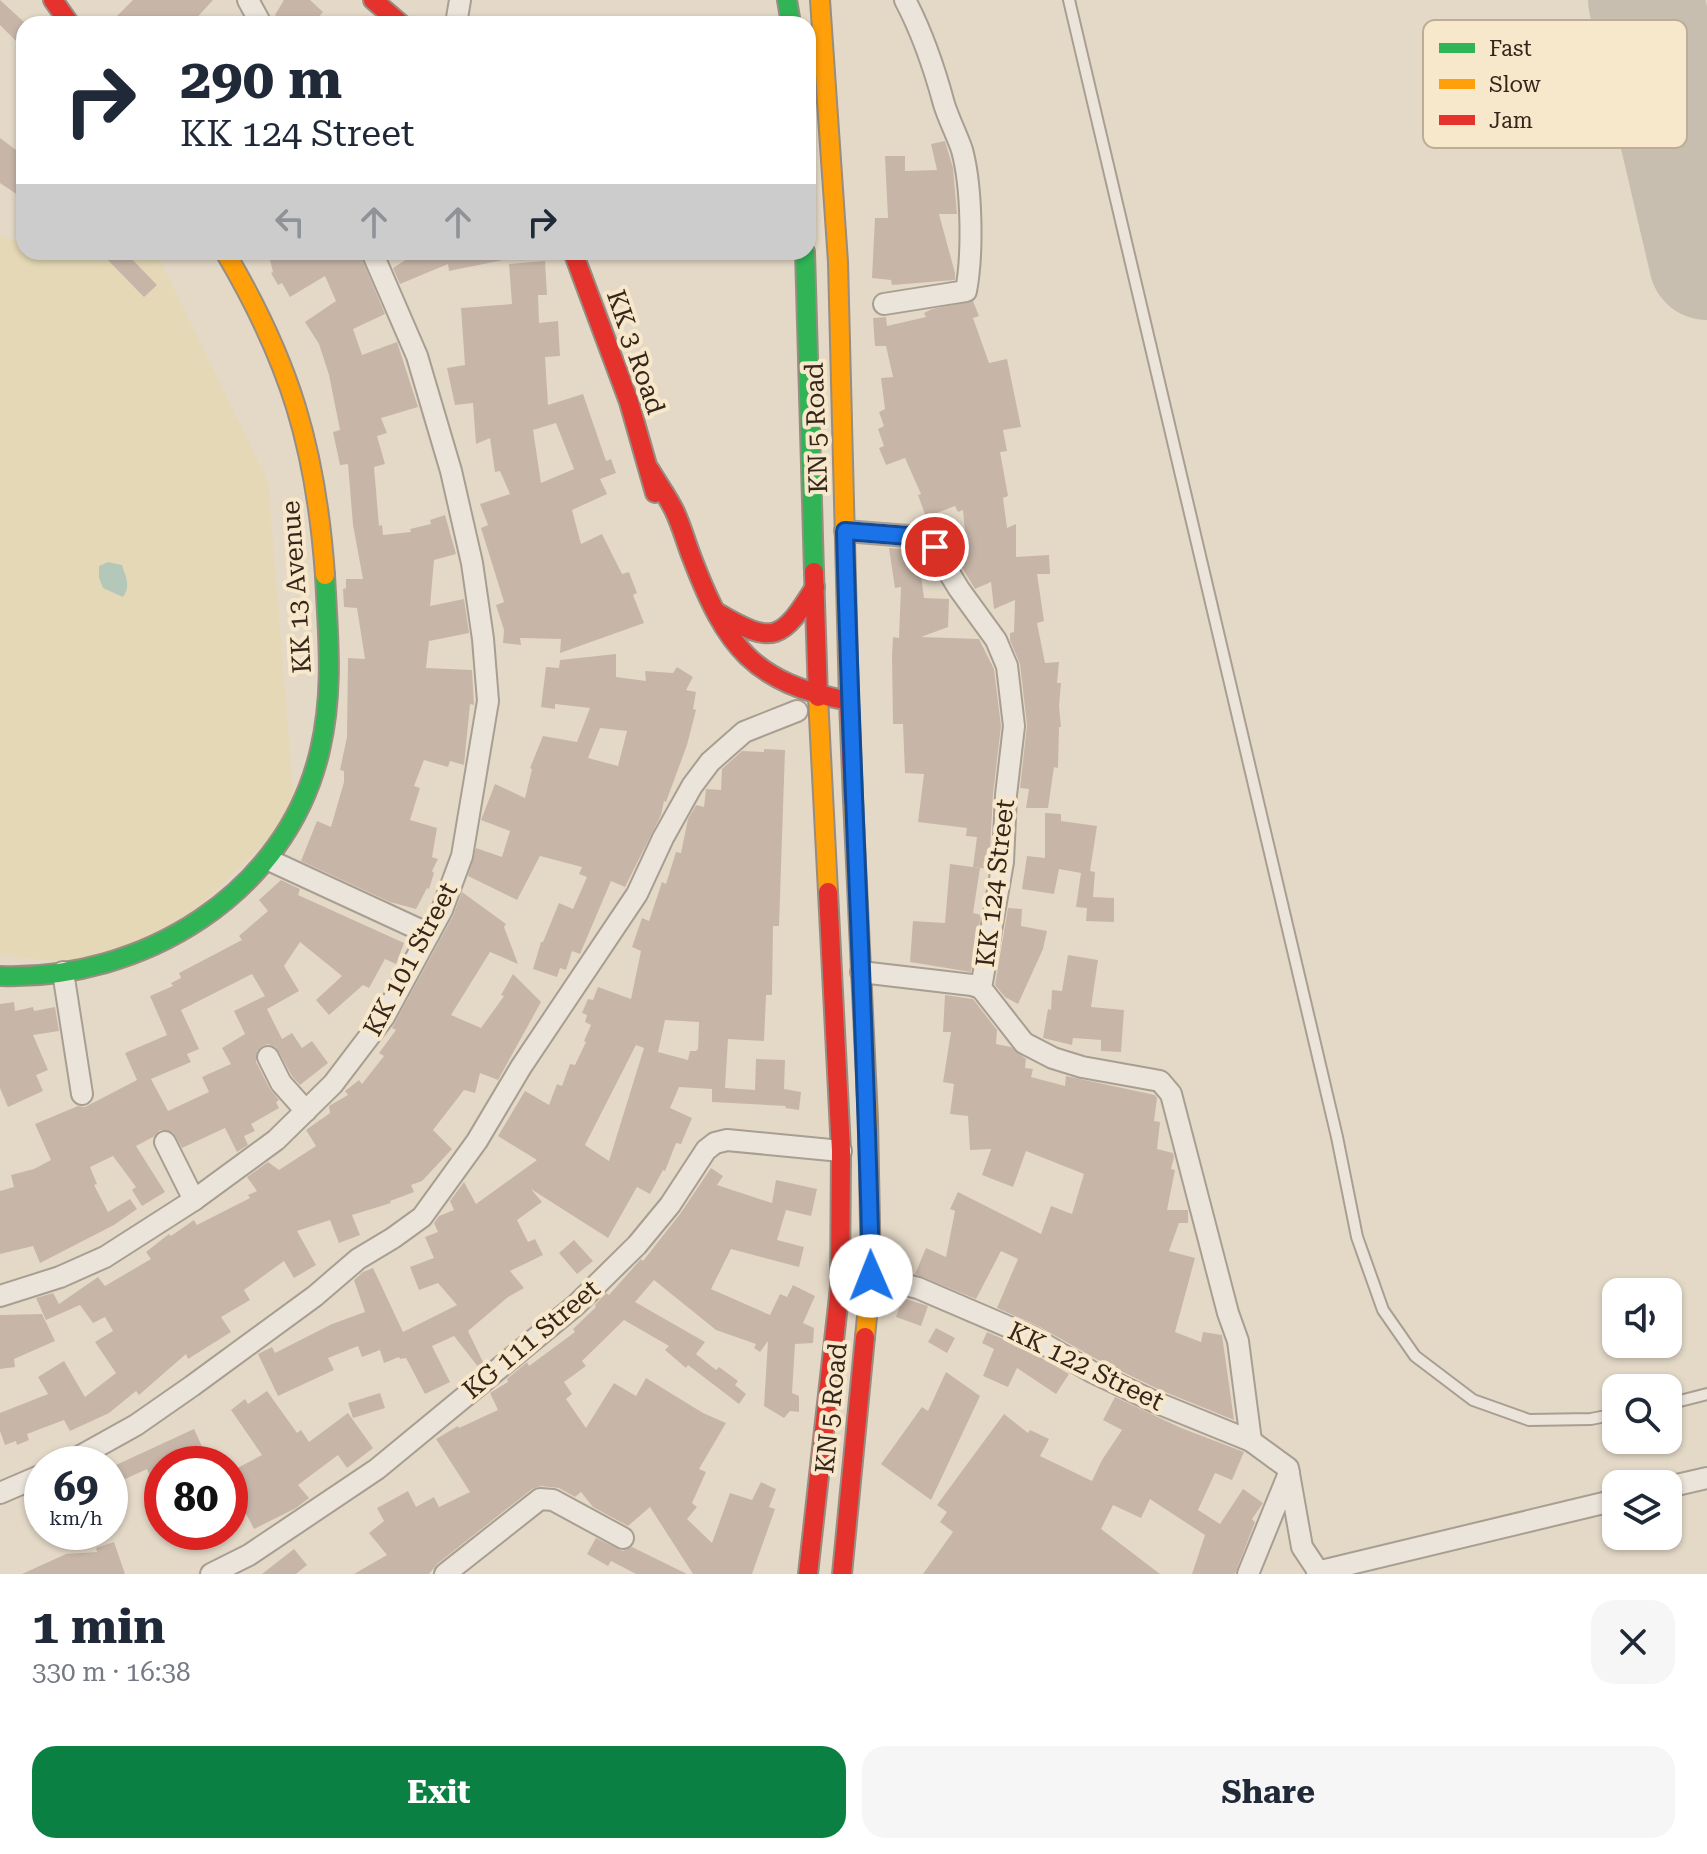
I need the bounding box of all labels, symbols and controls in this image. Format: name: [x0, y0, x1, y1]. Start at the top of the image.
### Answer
legend: [1423, 20, 1687, 148]
text: Fast: [1489, 36, 1532, 61]
text: 290 m: [180, 46, 342, 112]
icon: right: [48, 48, 152, 152]
text: Slow: [1489, 72, 1542, 97]
text: Jam: [1489, 108, 1533, 133]
text: KK 124 Street: [180, 113, 414, 155]
icon: left: [268, 200, 312, 244]
icon: ahead: [352, 200, 396, 244]
icon: ahead: [436, 200, 480, 244]
icon: right: [520, 200, 564, 244]
street label: KK 3 Road: [601, 286, 671, 418]
street label: KN 5 Road: [799, 362, 833, 494]
street label: KK 13 Avenue: [275, 499, 317, 675]
pin: [901, 513, 969, 581]
icon: arrive: [913, 525, 957, 569]
street label: KK 124 Street: [970, 797, 1020, 969]
street label: KK 101 Street: [357, 877, 463, 1041]
position arrow: [829, 1234, 913, 1318]
street label: KG 111 Street: [457, 1273, 606, 1405]
map controls: [1602, 1278, 1682, 1550]
button: sound: [1602, 1278, 1682, 1358]
street label: KK 122 Street: [1003, 1315, 1169, 1417]
street label: KN 5 Road: [809, 1341, 853, 1475]
button: search: [1602, 1374, 1682, 1454]
speed limit sign: 80: [144, 1446, 248, 1550]
text: 69: [54, 1464, 98, 1511]
button: layers: [1602, 1470, 1682, 1550]
text: km/h: [49, 1506, 103, 1530]
text: 1 min: [32, 1599, 165, 1655]
button: close: [1591, 1600, 1675, 1684]
text: 330 m · 16:38: [32, 1657, 191, 1687]
button: Exit: [32, 1746, 846, 1838]
button: Share: [862, 1746, 1675, 1838]

